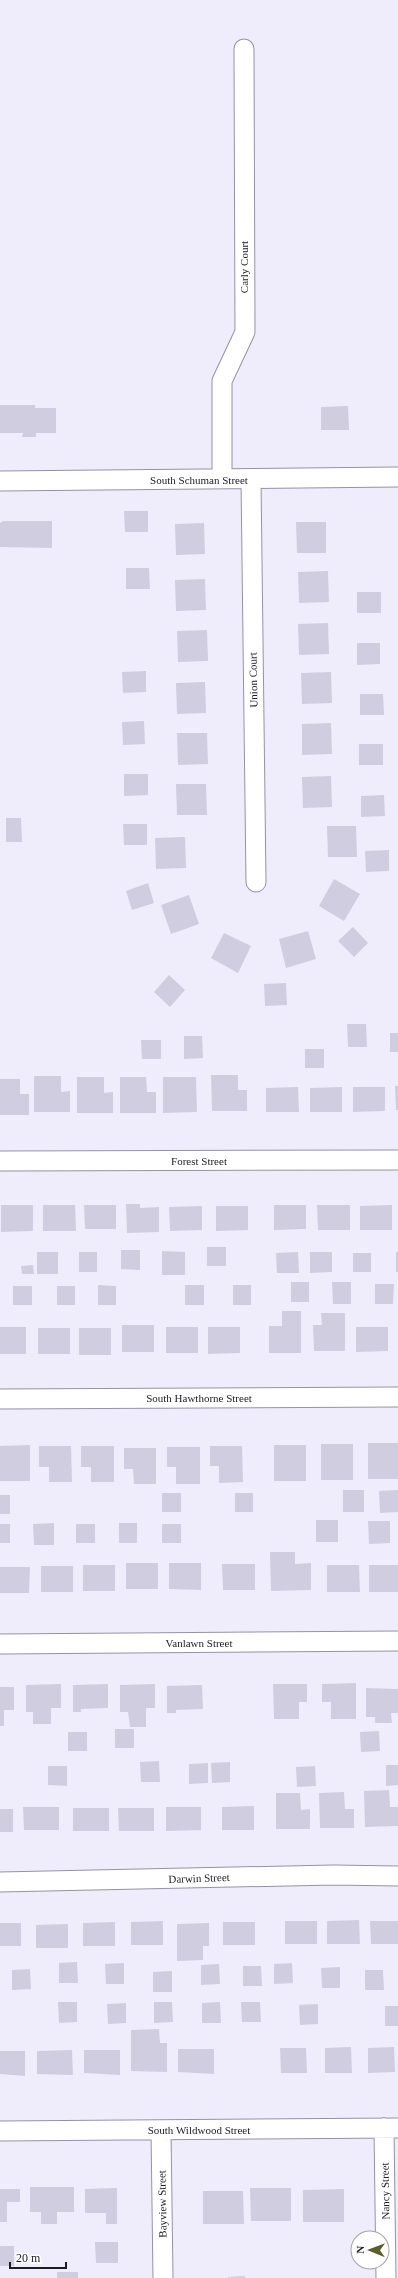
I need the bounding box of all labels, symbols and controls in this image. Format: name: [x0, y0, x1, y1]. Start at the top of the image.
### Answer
street label: Carly Court: [238, 241, 250, 293]
street label: South Schuman Street: [150, 474, 248, 486]
street label: Union Court: [247, 652, 259, 708]
street label: Forest Street: [171, 1155, 227, 1167]
street label: South Hawthorne Street: [146, 1392, 252, 1404]
street label: Vanlawn Street: [166, 1637, 232, 1649]
street label: Darwin Street: [168, 1871, 230, 1885]
street label: South Wildwood Street: [148, 2124, 250, 2136]
street label: Nancy Street: [379, 2162, 391, 2220]
street label: Bayview Street: [155, 2170, 169, 2238]
north arrow: [350, 2230, 390, 2270]
scale bar: [10, 2244, 66, 2270]
text: N: [354, 2246, 366, 2254]
text: 20 m: [16, 2251, 41, 2265]

